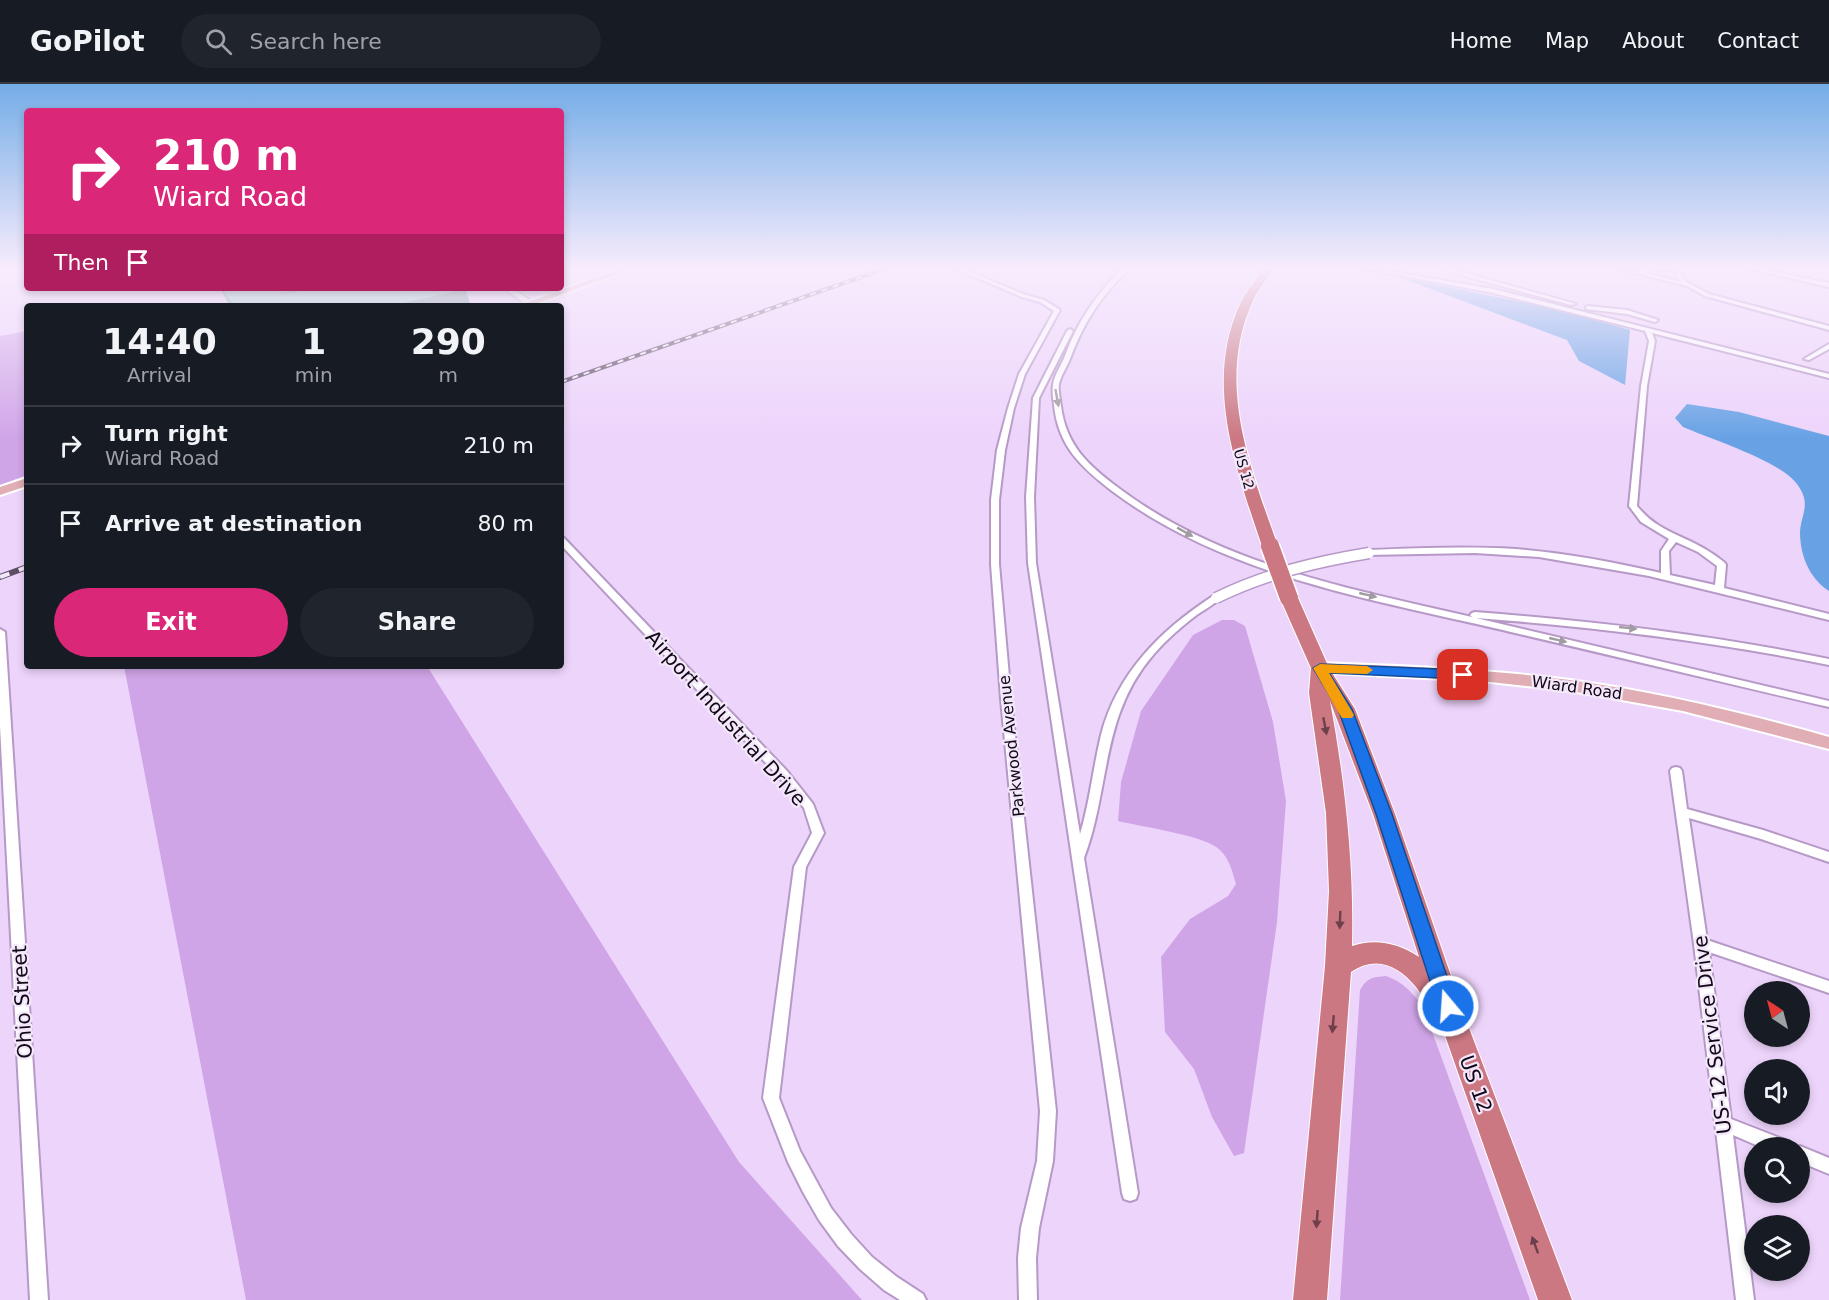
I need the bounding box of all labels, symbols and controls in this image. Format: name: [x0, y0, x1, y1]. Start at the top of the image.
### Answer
search box: [181, 14, 601, 68]
text: GoPilot: [30, 25, 145, 58]
icon: search: [202, 25, 235, 58]
text: Search here: [250, 29, 382, 54]
text: Home: [1450, 29, 1512, 53]
text: Map: [1545, 29, 1589, 53]
text: About: [1622, 29, 1684, 53]
text: Contact: [1717, 29, 1799, 53]
text: 210 m: [153, 131, 299, 180]
icon: right: [54, 132, 132, 210]
text: Wiard Road: [153, 181, 307, 212]
icon: arrive: [121, 246, 154, 279]
text: Then: [54, 250, 109, 275]
text: 14:40: [102, 321, 217, 362]
text: 1: [301, 321, 326, 362]
text: 290: [411, 321, 486, 362]
text: Arrival: [127, 363, 192, 387]
text: min: [295, 363, 333, 387]
text: m: [439, 363, 458, 387]
one-way arrow: [1053, 388, 1062, 407]
text: Turn right: [105, 421, 228, 446]
icon: right: [54, 429, 87, 462]
text: 210 m: [464, 433, 534, 458]
text: Wiard Road: [105, 446, 219, 470]
street label: US 12: [1231, 447, 1257, 491]
icon: arrive: [54, 507, 87, 540]
text: Arrive at destination: [105, 511, 362, 536]
text: 80 m: [478, 511, 534, 536]
one-way arrow: [1176, 527, 1193, 537]
button: Exit: [54, 588, 288, 657]
button: Share: [300, 588, 534, 657]
one-way arrow: [1359, 591, 1378, 601]
one-way arrow: [1619, 623, 1638, 633]
street label: Airport Industrial Drive: [641, 625, 811, 811]
one-way arrow: [1549, 636, 1568, 645]
pin: [1437, 649, 1488, 700]
icon: arrive: [1446, 658, 1479, 691]
street label: Wiard Road: [1530, 672, 1624, 703]
street label: Parkwood Avenue: [995, 674, 1028, 818]
one-way arrow: [1321, 717, 1330, 736]
one-way arrow: [1336, 910, 1345, 929]
street label: US-12 Service Drive: [1688, 934, 1736, 1136]
street label: Ohio Street: [7, 945, 37, 1059]
position arrow: [1416, 974, 1480, 1038]
north arrow: [1744, 981, 1810, 1047]
map controls: [1744, 981, 1810, 1281]
one-way arrow: [1328, 1015, 1338, 1034]
street label: US 12: [1455, 1052, 1497, 1116]
button: sound: [1744, 1059, 1810, 1125]
button: search: [1744, 1137, 1810, 1203]
one-way arrow: [1312, 1209, 1321, 1228]
button: layers: [1744, 1215, 1810, 1281]
one-way arrow: [1530, 1236, 1539, 1254]

